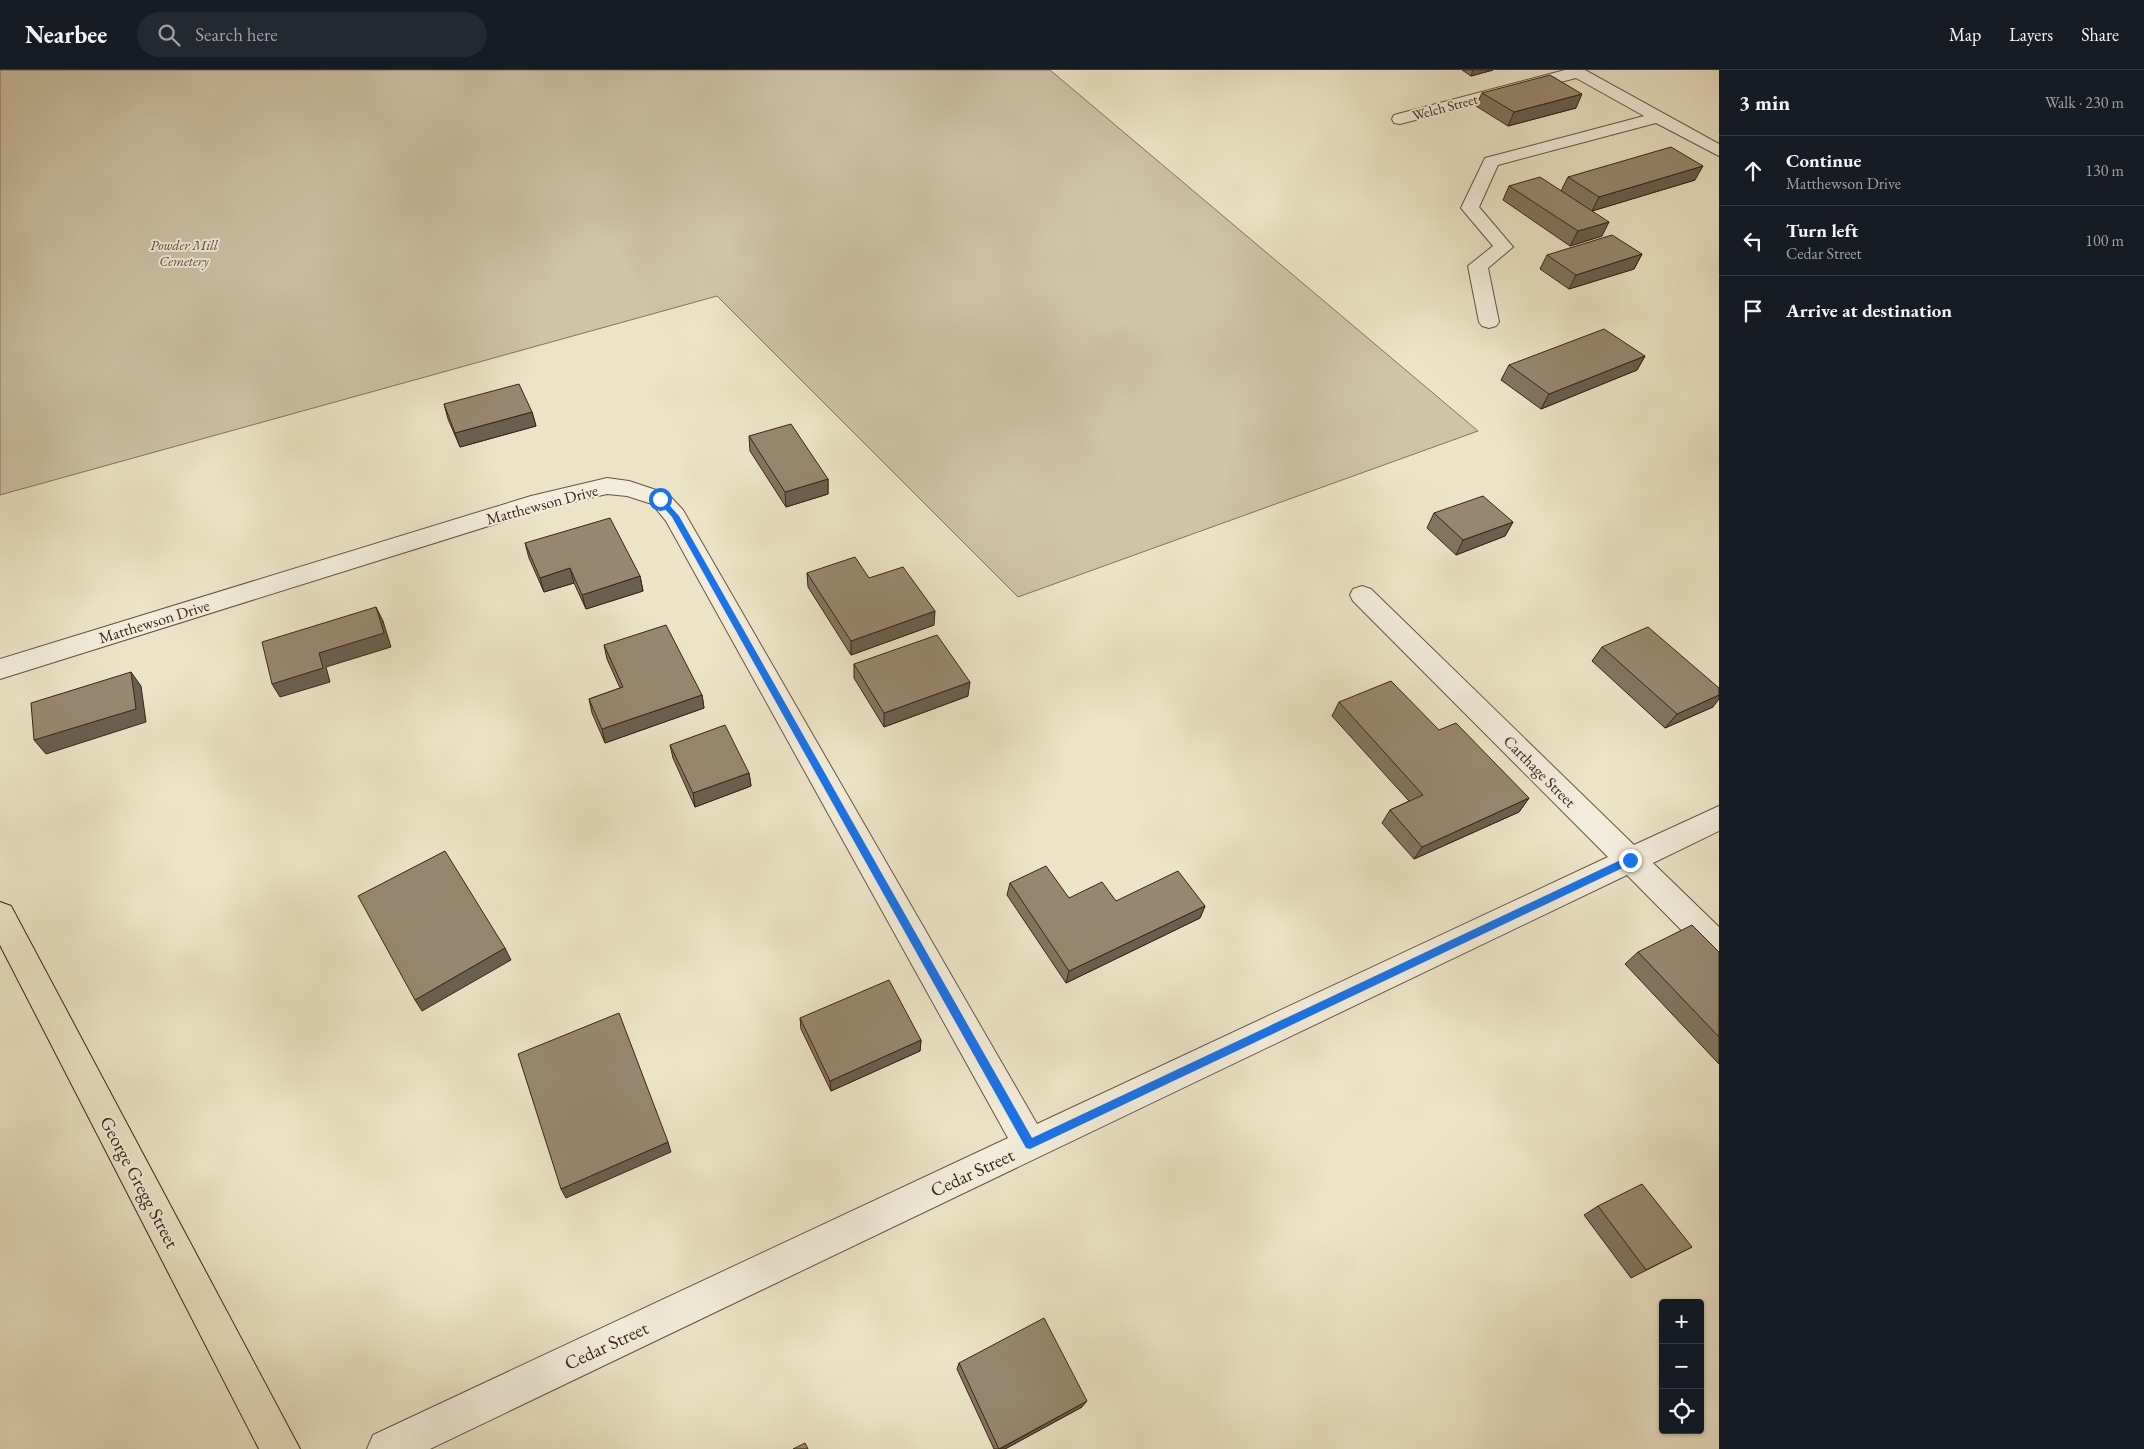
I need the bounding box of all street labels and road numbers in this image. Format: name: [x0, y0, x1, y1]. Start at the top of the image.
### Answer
street label: Welch Street: [1410, 90, 1480, 124]
street label: Matthewson Drive: [484, 479, 600, 529]
street label: Matthewson Drive: [96, 595, 212, 648]
street label: Carthage Street: [1499, 731, 1580, 812]
street label: George Gregg Street: [94, 1112, 185, 1253]
street label: Cedar Street: [926, 1142, 1018, 1203]
street label: Cedar Street: [560, 1315, 652, 1376]

